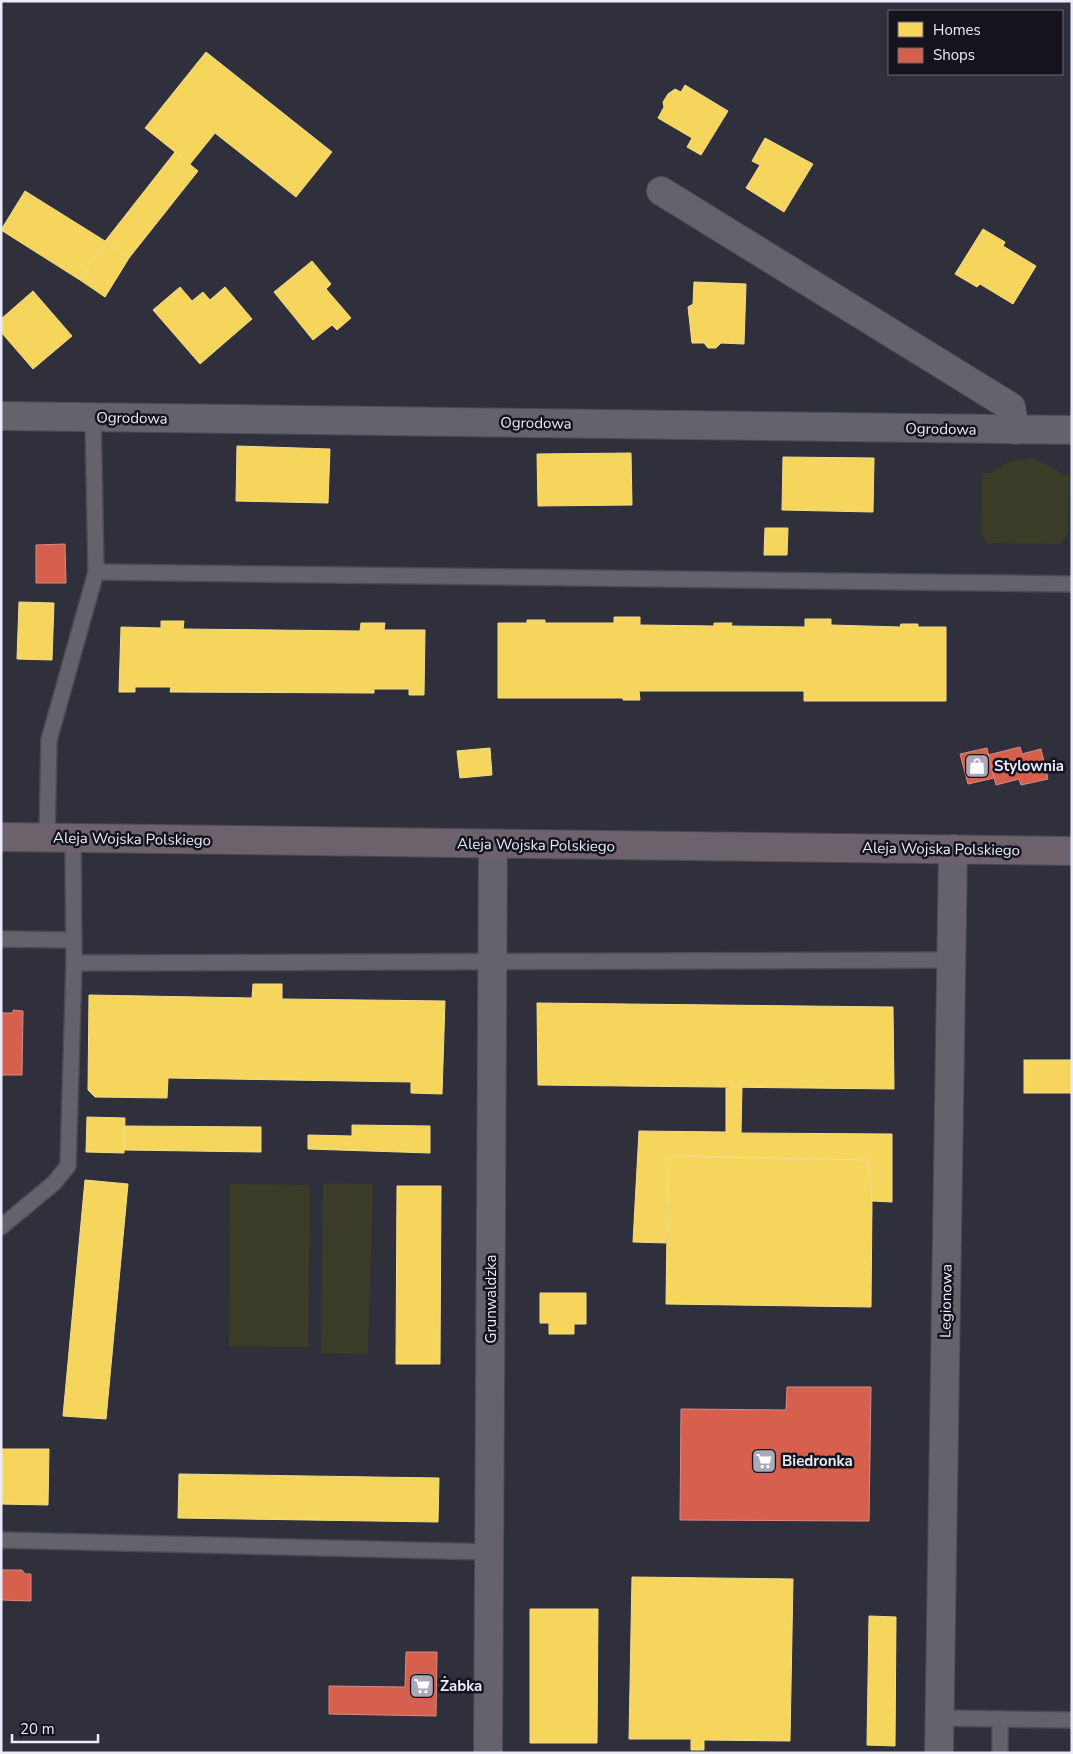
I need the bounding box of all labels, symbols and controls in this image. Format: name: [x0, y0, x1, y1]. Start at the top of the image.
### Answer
legend: [888, 10, 1063, 75]
text: Homes: [933, 20, 981, 40]
text: Shops: [933, 45, 975, 65]
street label: Ogrodowa: [96, 407, 168, 429]
street label: Ogrodowa: [500, 412, 572, 434]
street label: Ogrodowa: [905, 418, 977, 440]
shop icon: Stylownia: [964, 753, 990, 779]
place label: Stylownia: [994, 756, 1064, 776]
street label: Aleja Wojska Polskiego: [53, 828, 211, 850]
street label: Aleja Wojska Polskiego: [457, 834, 615, 856]
street label: Aleja Wojska Polskiego: [862, 838, 1020, 860]
street label: Grunwaldzka: [481, 1255, 501, 1343]
street label: Legionowa: [935, 1264, 957, 1338]
supermarket icon: Biedronka: [751, 1448, 777, 1474]
place label: Biedronka: [782, 1451, 853, 1471]
supermarket icon: Żabka: [409, 1673, 435, 1699]
place label: Żabka: [440, 1676, 482, 1696]
scale bar: [12, 1712, 99, 1744]
text: 20 m: [20, 1719, 55, 1739]

